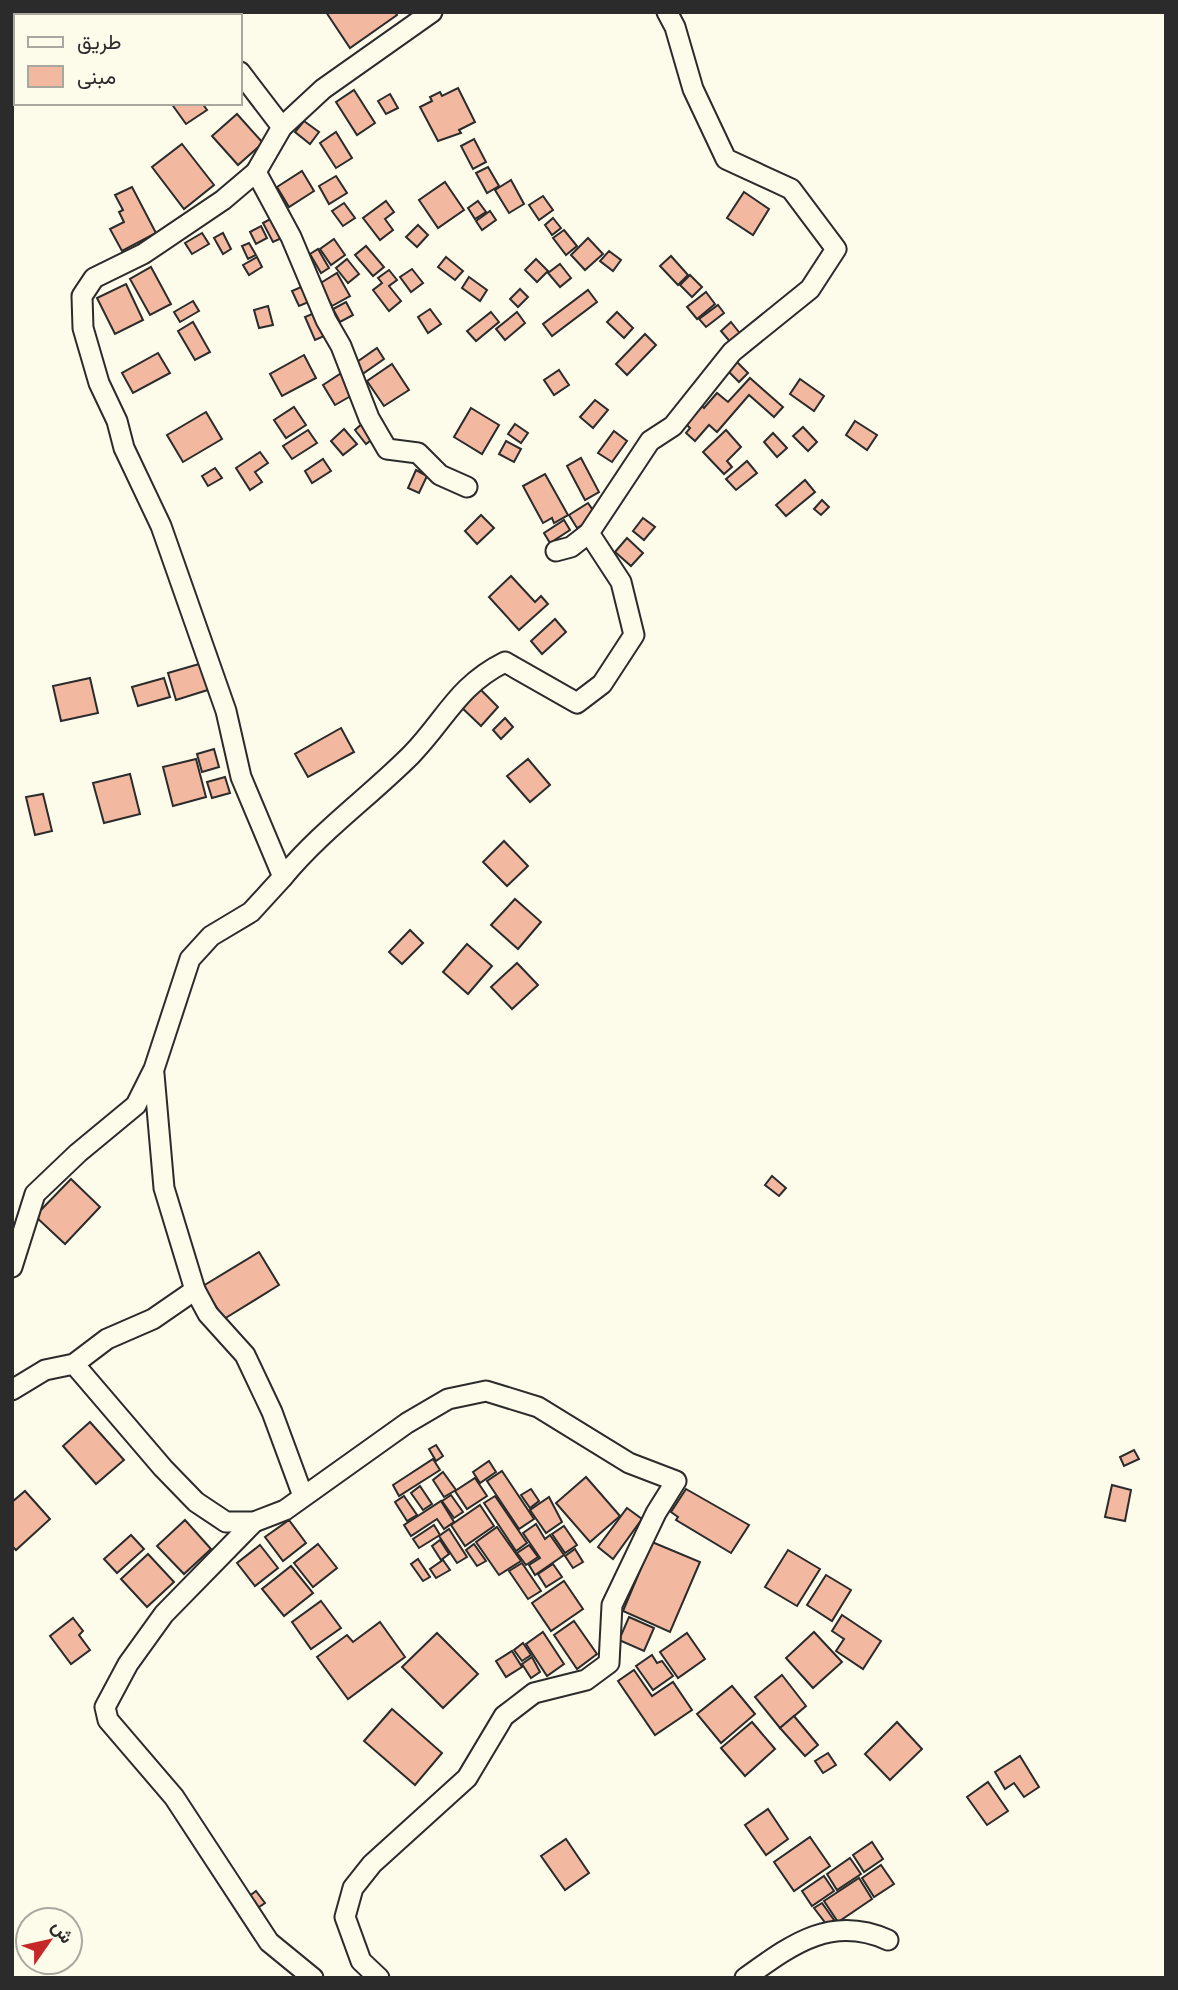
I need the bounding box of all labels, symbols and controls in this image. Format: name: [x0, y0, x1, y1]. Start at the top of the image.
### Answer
legend: [14, 14, 242, 105]
text: طريق: [77, 30, 122, 55]
text: مبنى: [77, 65, 116, 90]
north arrow: [14, 1906, 84, 1976]
text: ش: [46, 1916, 78, 1948]

